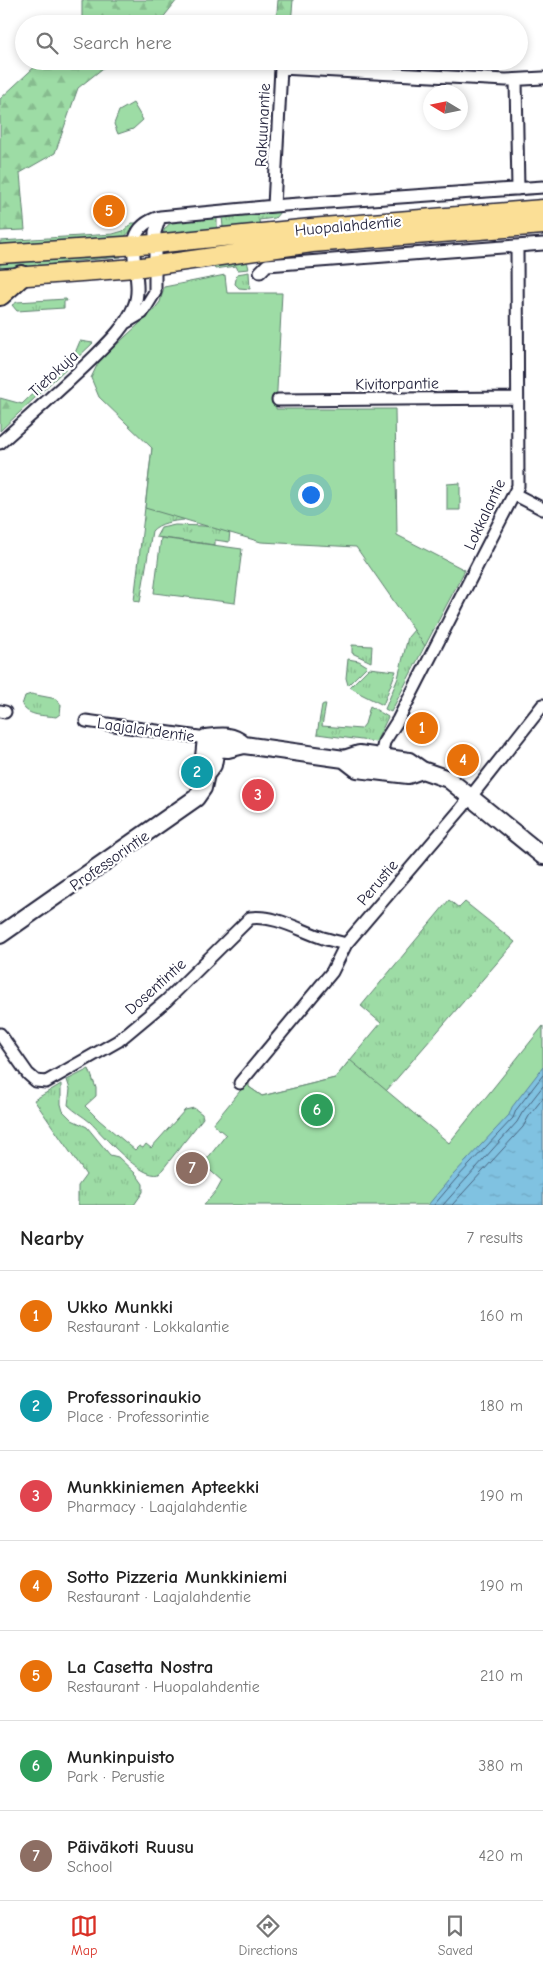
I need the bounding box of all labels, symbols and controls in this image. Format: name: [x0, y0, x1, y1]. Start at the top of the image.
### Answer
search box: [15, 15, 528, 70]
icon: search: [33, 29, 61, 57]
text: Search here: [73, 32, 172, 54]
street label: Rakuunantie: [252, 83, 274, 167]
north arrow: [423, 85, 468, 130]
pin: 5: [93, 192, 125, 230]
street label: Huopalahdentie: [294, 212, 402, 240]
street label: Tietokuja: [25, 347, 82, 401]
street label: Kivitorpantie: [355, 374, 439, 394]
street label: Lokkalantie: [461, 476, 509, 553]
your location: [298, 482, 324, 508]
pin: 1: [406, 709, 438, 747]
street label: Laajalahdentie: [96, 714, 196, 746]
pin: 4: [447, 741, 479, 779]
pin: 2: [181, 753, 213, 791]
pin: 3: [242, 776, 274, 814]
street label: Professorintie: [67, 827, 153, 895]
street label: Perustie: [354, 856, 402, 909]
street label: Dosentintie: [122, 955, 190, 1019]
pin: 6: [301, 1091, 333, 1129]
pin: 7: [176, 1149, 208, 1187]
text: Nearby: [20, 1226, 84, 1250]
text: 7 results: [466, 1229, 523, 1247]
text: Ukko Munkki: [67, 1296, 173, 1318]
text: 1: [33, 1307, 39, 1325]
text: 160 m: [480, 1307, 523, 1325]
text: Restaurant · Lokkalantie: [67, 1318, 229, 1336]
text: Professorinaukio: [67, 1386, 201, 1408]
text: 2: [32, 1397, 40, 1415]
text: 180 m: [480, 1397, 523, 1415]
text: Place · Professorintie: [67, 1408, 209, 1426]
text: Munkkiniemen Apteekki: [67, 1476, 259, 1498]
text: 3: [32, 1487, 40, 1505]
text: 190 m: [480, 1487, 523, 1505]
text: Pharmacy · Laajalahdentie: [67, 1498, 247, 1516]
text: Sotto Pizzeria Munkkiniemi: [67, 1566, 287, 1588]
text: 4: [32, 1577, 40, 1595]
text: 190 m: [480, 1577, 523, 1595]
text: Restaurant · Laajalahdentie: [67, 1588, 251, 1606]
text: La Casetta Nostra: [67, 1656, 213, 1678]
text: 5: [32, 1667, 40, 1685]
text: 210 m: [480, 1667, 523, 1685]
text: Restaurant · Huopalahdentie: [67, 1678, 260, 1696]
text: Munkinpuisto: [67, 1746, 175, 1768]
text: 6: [32, 1757, 40, 1775]
text: 380 m: [478, 1757, 523, 1775]
text: Park · Perustie: [67, 1768, 165, 1786]
text: Päiväkoti Ruusu: [67, 1836, 194, 1858]
text: 7: [32, 1847, 40, 1865]
text: 420 m: [479, 1847, 523, 1865]
text: School: [67, 1858, 113, 1876]
tab: Map: [70, 1912, 98, 1959]
tab: Directions: [238, 1912, 298, 1959]
tab: Saved: [438, 1912, 473, 1959]

